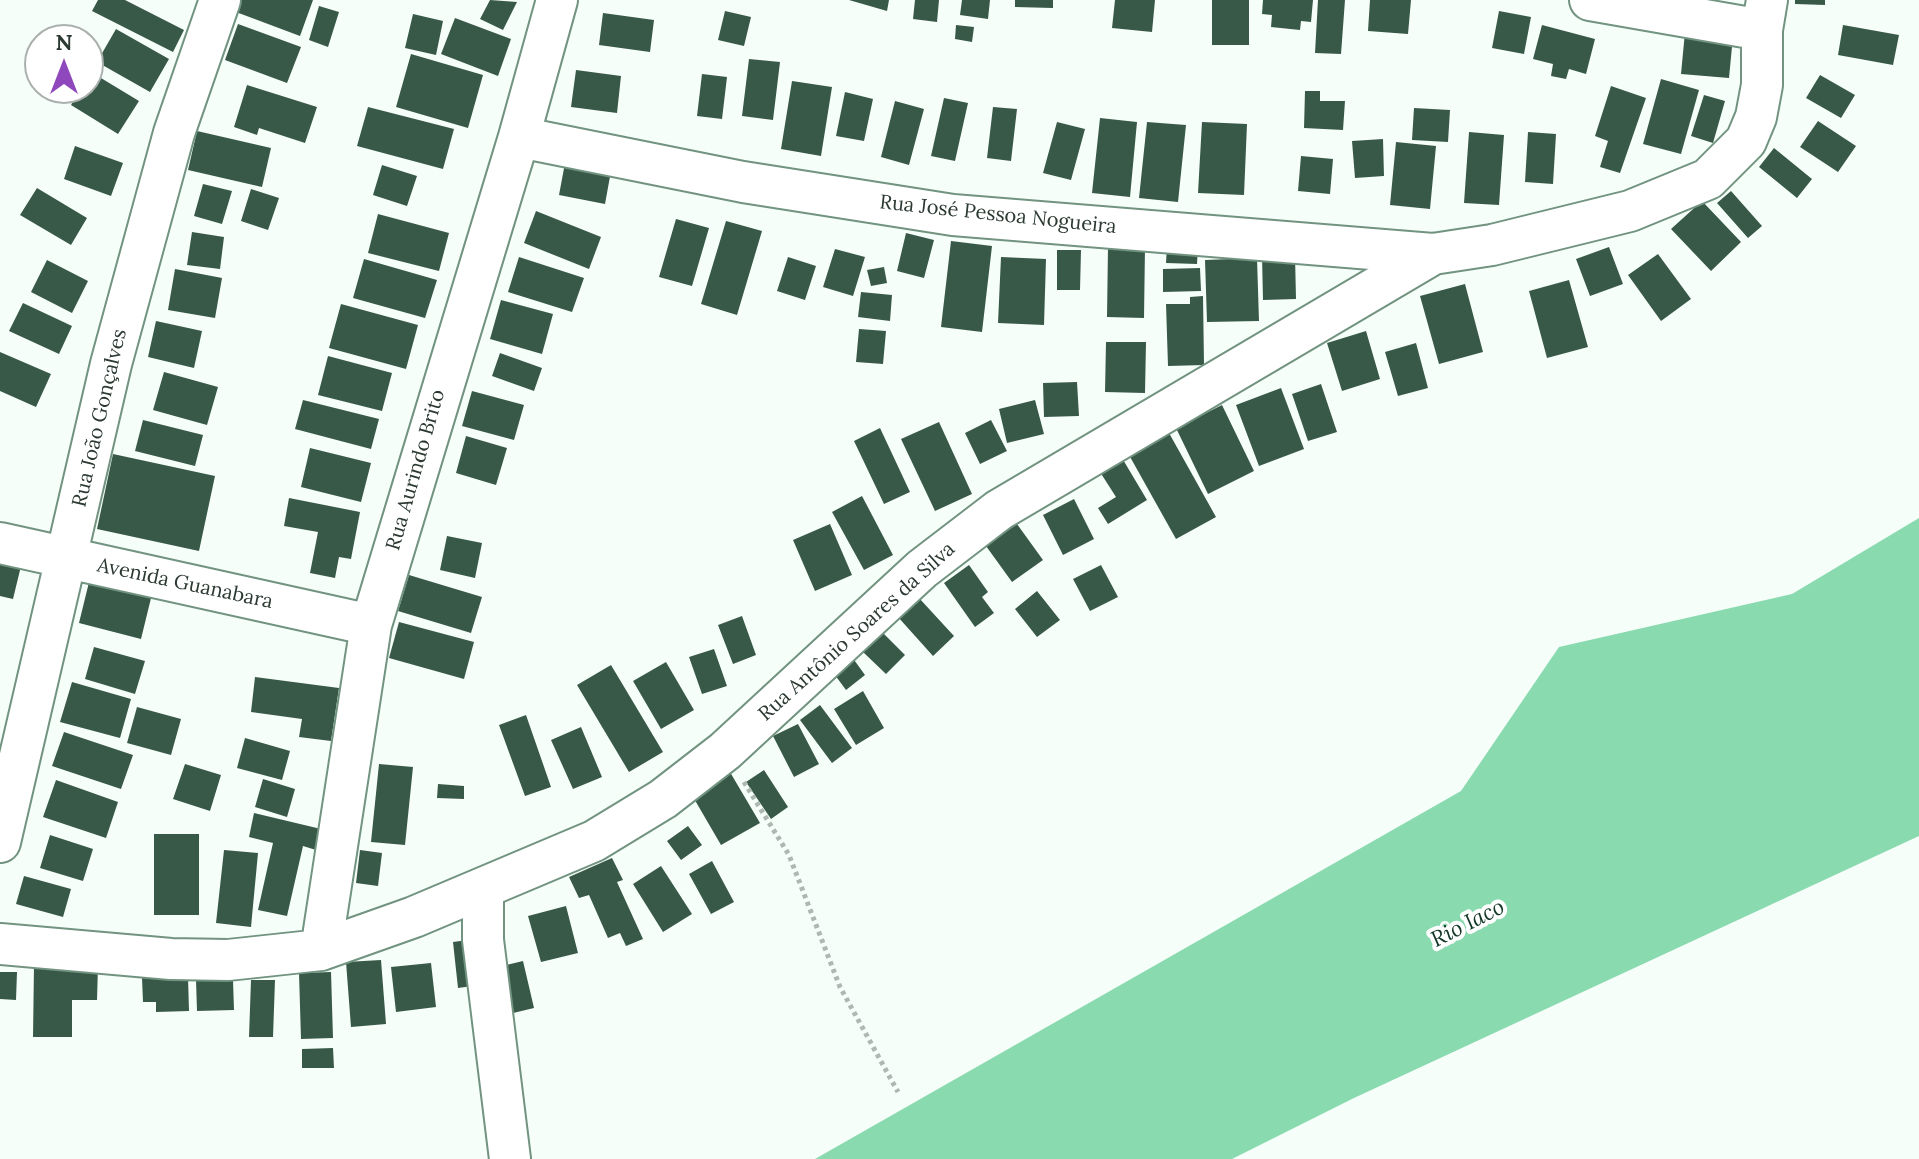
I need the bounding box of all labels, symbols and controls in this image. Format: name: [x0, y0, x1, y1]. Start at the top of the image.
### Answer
north arrow: [24, 24, 104, 104]
text: N: [55, 28, 73, 56]
street label: Rua José Pessoa Nogueira: [878, 191, 1118, 239]
street label: Rua João Gonçalves: [68, 327, 132, 509]
street label: Rua Aurindo Brito: [382, 387, 450, 553]
street label: Rua Antônio Soares da Silva: [754, 537, 960, 727]
street label: Avenida Guanabara: [95, 554, 275, 614]
water label: Rio Iaco: [1427, 894, 1509, 954]

